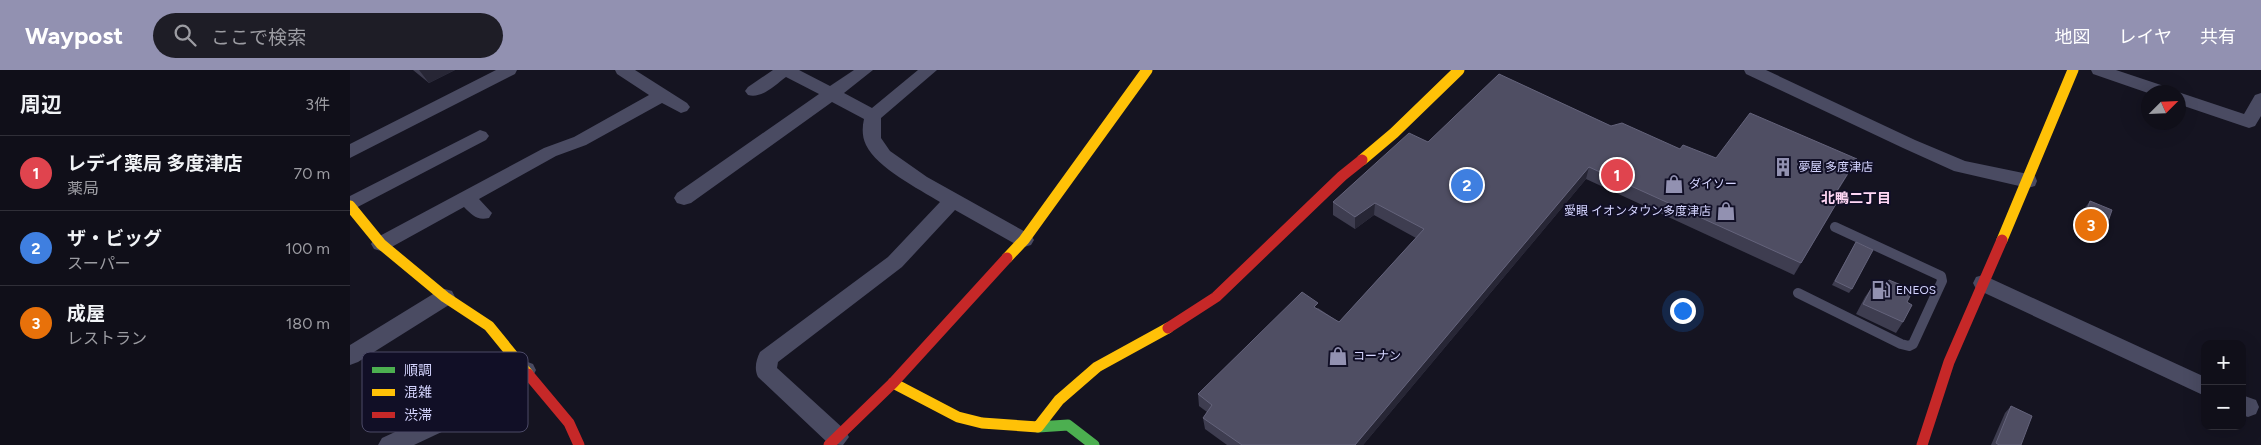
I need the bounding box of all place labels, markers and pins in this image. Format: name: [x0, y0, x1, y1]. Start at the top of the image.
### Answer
pin: 1: [1601, 156, 1633, 194]
building icon: 夢屋 多度津店: [1772, 156, 1794, 178]
place label: 夢屋 多度津店: [1798, 160, 1873, 174]
pin: 2: [1451, 166, 1483, 204]
shop icon: ダイソー: [1663, 173, 1685, 195]
place label: ダイソー: [1689, 177, 1737, 191]
shop icon: 愛眼 イオンタウン多度津店: [1715, 200, 1737, 222]
place label: 愛眼 イオンタウン多度津店: [1564, 204, 1711, 218]
pin: 3: [2075, 206, 2107, 244]
fuel station icon: ENEOS: [1870, 279, 1892, 301]
place label: ENEOS: [1896, 283, 1936, 297]
shop icon: コーナン: [1327, 345, 1349, 367]
place label: コーナン: [1353, 349, 1401, 363]

